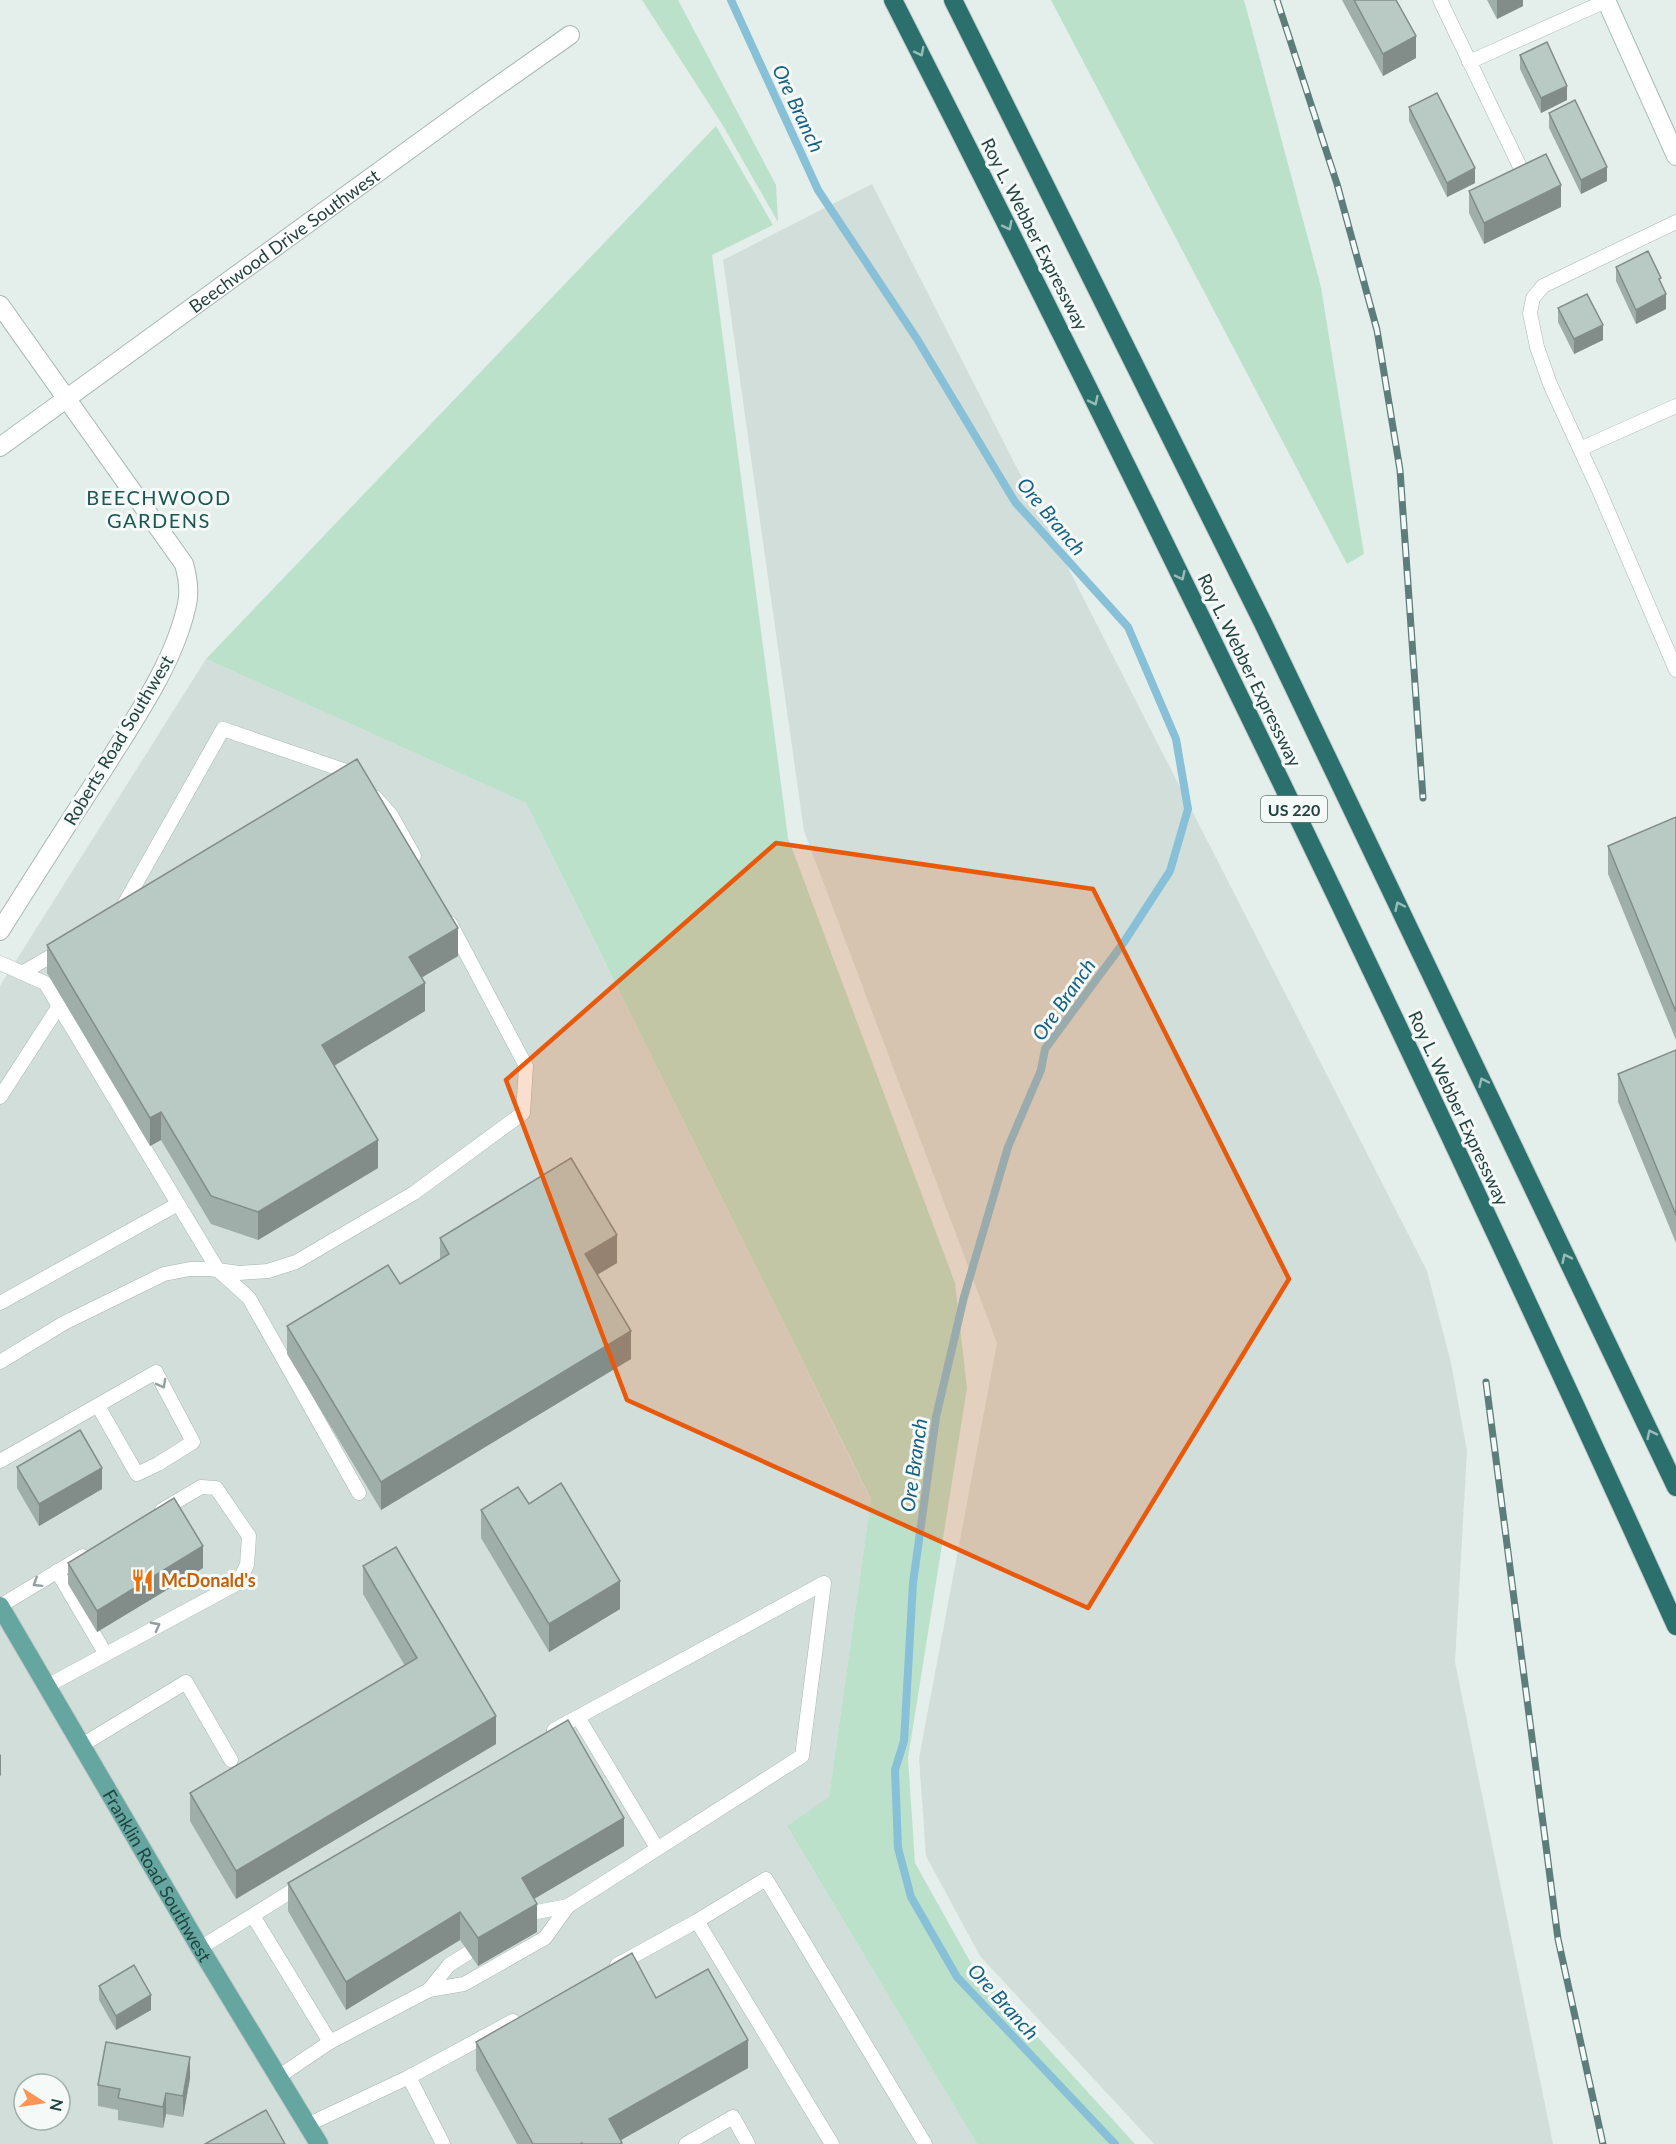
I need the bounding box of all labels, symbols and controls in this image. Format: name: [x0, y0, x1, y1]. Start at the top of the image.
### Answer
one-way arrow: [913, 46, 924, 56]
water label: Ore Branch: [768, 60, 830, 156]
street label: Roy L. Webber Expressway: [977, 134, 1093, 334]
street label: Beechwood Drive Southwest: [184, 164, 384, 317]
one-way arrow: [1001, 220, 1013, 231]
one-way arrow: [1087, 394, 1099, 405]
water label: Ore Branch: [1013, 472, 1091, 560]
district label: BEECHWOOD GARDENS: [86, 485, 232, 532]
one-way arrow: [1173, 569, 1185, 580]
street label: Roy L. Webber Expressway: [1194, 570, 1307, 771]
street label: Roberts Road Southwest: [58, 650, 178, 829]
road number: US 220: [1261, 796, 1327, 822]
one-way arrow: [1395, 901, 1407, 912]
water label: Ore Branch: [1026, 954, 1100, 1044]
street label: Roy L. Webber Expressway: [1404, 1007, 1514, 1209]
one-way arrow: [1478, 1078, 1490, 1089]
one-way arrow: [1562, 1254, 1574, 1265]
one-way arrow: [155, 1377, 166, 1388]
water label: Ore Branch: [895, 1417, 931, 1513]
one-way arrow: [1646, 1429, 1658, 1440]
restaurant icon: McDonald's: [130, 1567, 156, 1593]
place label: McDonald's: [161, 1569, 256, 1591]
one-way arrow: [33, 1576, 43, 1588]
one-way arrow: [150, 1622, 161, 1633]
street label: Franklin Road Southwest: [99, 1785, 217, 1966]
water label: Ore Branch: [964, 1958, 1044, 2044]
north arrow: [12, 2072, 72, 2132]
text: N: [47, 2097, 68, 2113]

